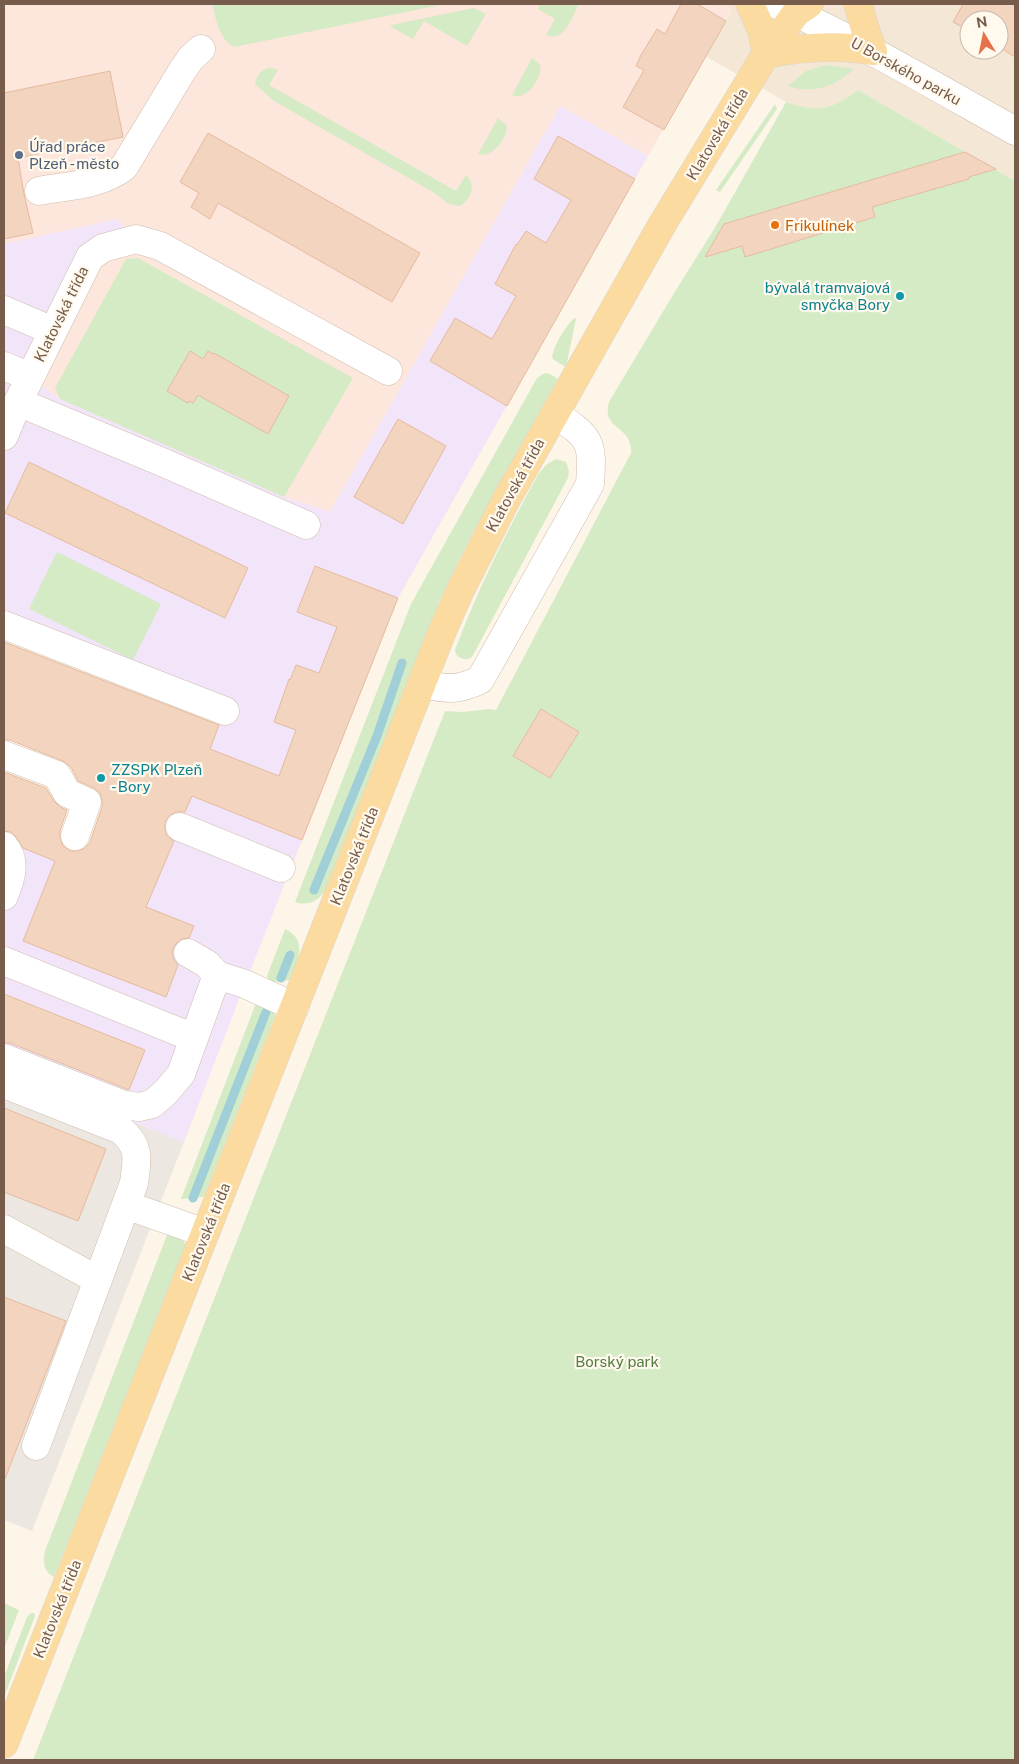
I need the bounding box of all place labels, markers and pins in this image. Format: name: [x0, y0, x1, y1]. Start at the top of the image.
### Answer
place label: Úřad práce Plzeň - město: [29, 137, 119, 172]
marker: Úřad práce Plzeň - město: [13, 149, 25, 161]
place label: Frikulínek: [785, 217, 854, 234]
marker: Frikulínek: [769, 219, 781, 231]
place label: bývalá tramvajová smyčka Bory: [765, 279, 890, 313]
marker: bývalá tramvajová smyčka Bory: [894, 290, 906, 302]
place label: ZZSPK Plzeň - Bory: [111, 761, 202, 795]
marker: ZZSPK Plzeň - Bory: [95, 772, 107, 784]

